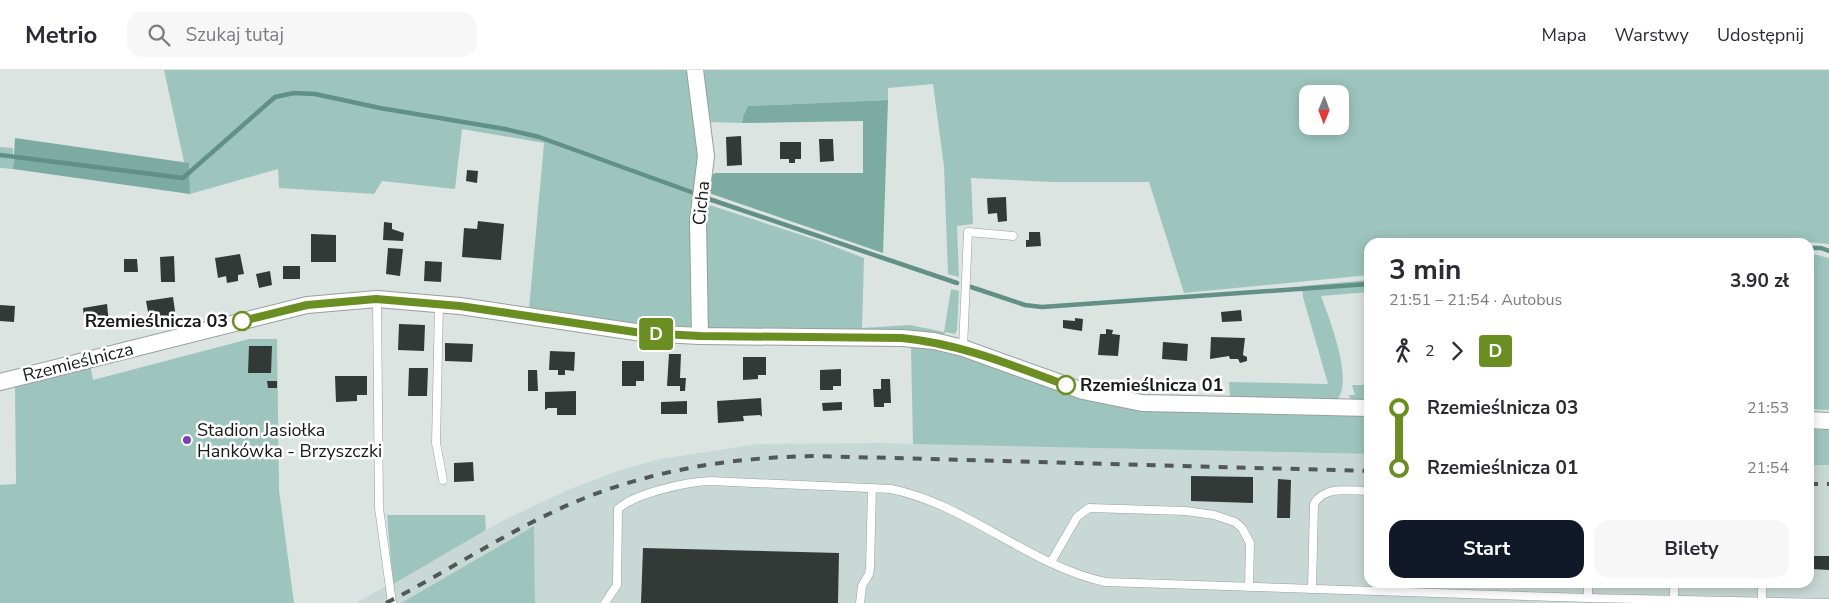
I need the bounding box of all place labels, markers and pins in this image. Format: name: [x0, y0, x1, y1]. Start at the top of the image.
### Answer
place label: Rzemieślnicza 03: [85, 309, 228, 333]
marker: Rzemieślnicza 03: [232, 311, 252, 331]
place label: Rzemieślnicza 01: [1080, 373, 1223, 397]
marker: Rzemieślnicza 01: [1056, 375, 1076, 395]
place label: Stadion Jasiołka Hankówka - Brzyszczki: [197, 418, 382, 463]
marker: Stadion Jasiołka Hankówka - Brzyszczki: [181, 434, 193, 446]

